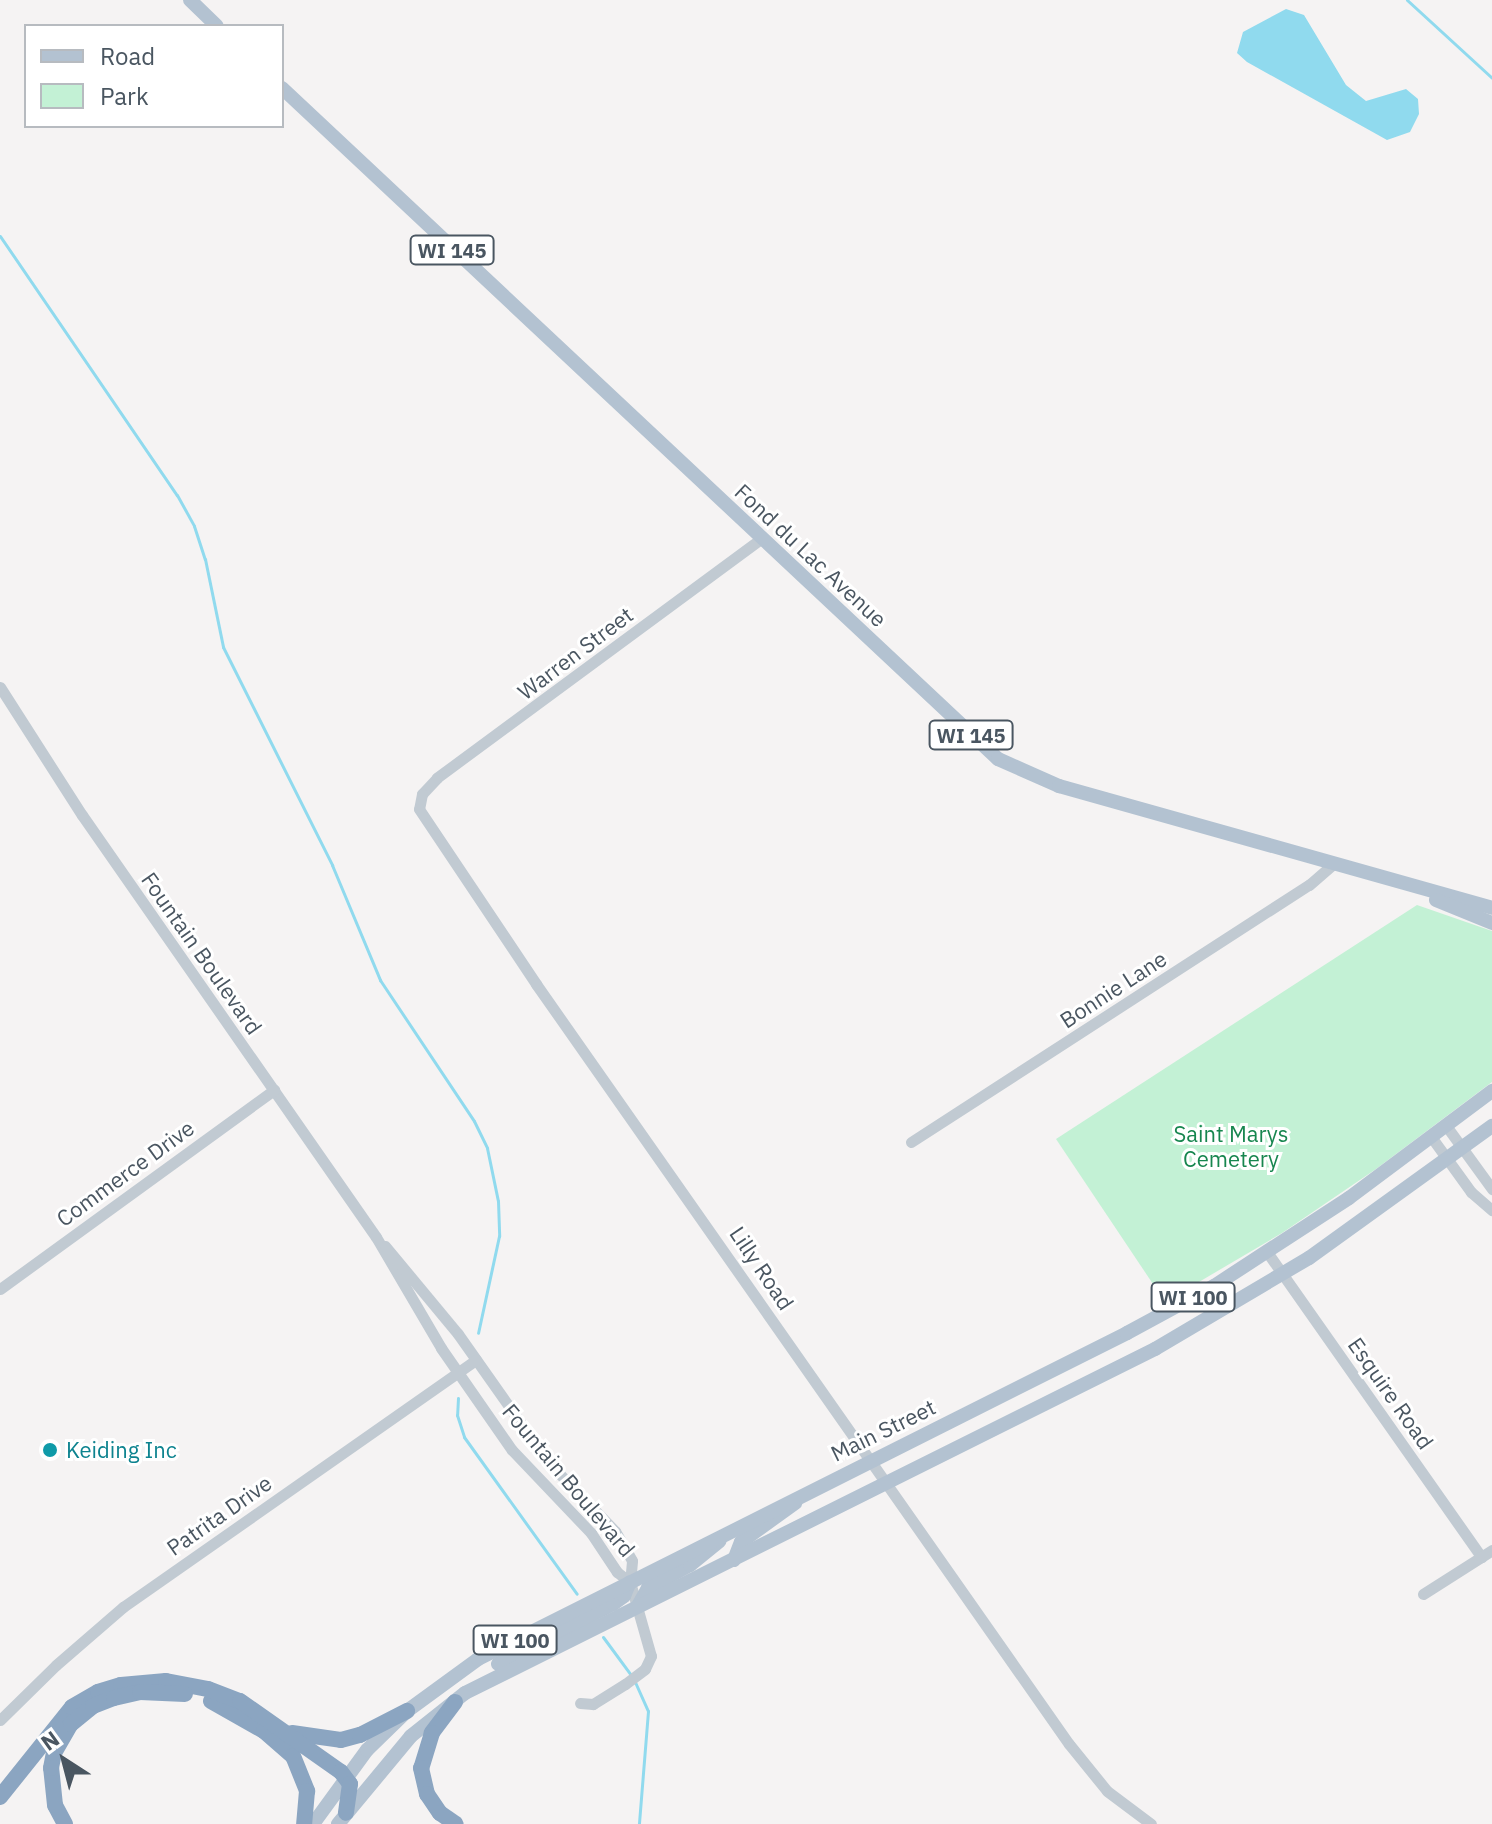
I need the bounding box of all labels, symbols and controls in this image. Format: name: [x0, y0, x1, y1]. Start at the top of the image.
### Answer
legend: [24, 24, 284, 128]
text: Road: [100, 40, 155, 72]
text: Park: [100, 80, 149, 112]
road number: WI 145: [408, 234, 496, 266]
street label: Fond du Lac Avenue: [730, 478, 892, 632]
street label: Warren Street: [512, 601, 638, 705]
road number: WI 145: [927, 719, 1015, 751]
street label: Fountain Boulevard: [136, 867, 268, 1039]
street label: Bonnie Lane: [1055, 945, 1171, 1033]
street label: Commerce Drive: [51, 1114, 199, 1232]
park label: Saint Marys Cemetery: [1174, 1120, 1288, 1172]
street label: Lilly Road: [725, 1221, 799, 1315]
road number: WI 100: [1149, 1281, 1237, 1313]
street label: Esquire Road: [1343, 1332, 1439, 1454]
street label: Main Street: [826, 1393, 940, 1467]
street label: Fountain Boulevard: [497, 1398, 641, 1562]
place label: Keiding Inc: [66, 1437, 177, 1463]
marker: Keiding Inc: [41, 1441, 59, 1459]
street label: Patrita Drive: [162, 1469, 276, 1561]
road number: WI 100: [471, 1624, 559, 1656]
north arrow: [24, 1720, 104, 1800]
text: N: [35, 1724, 65, 1757]

